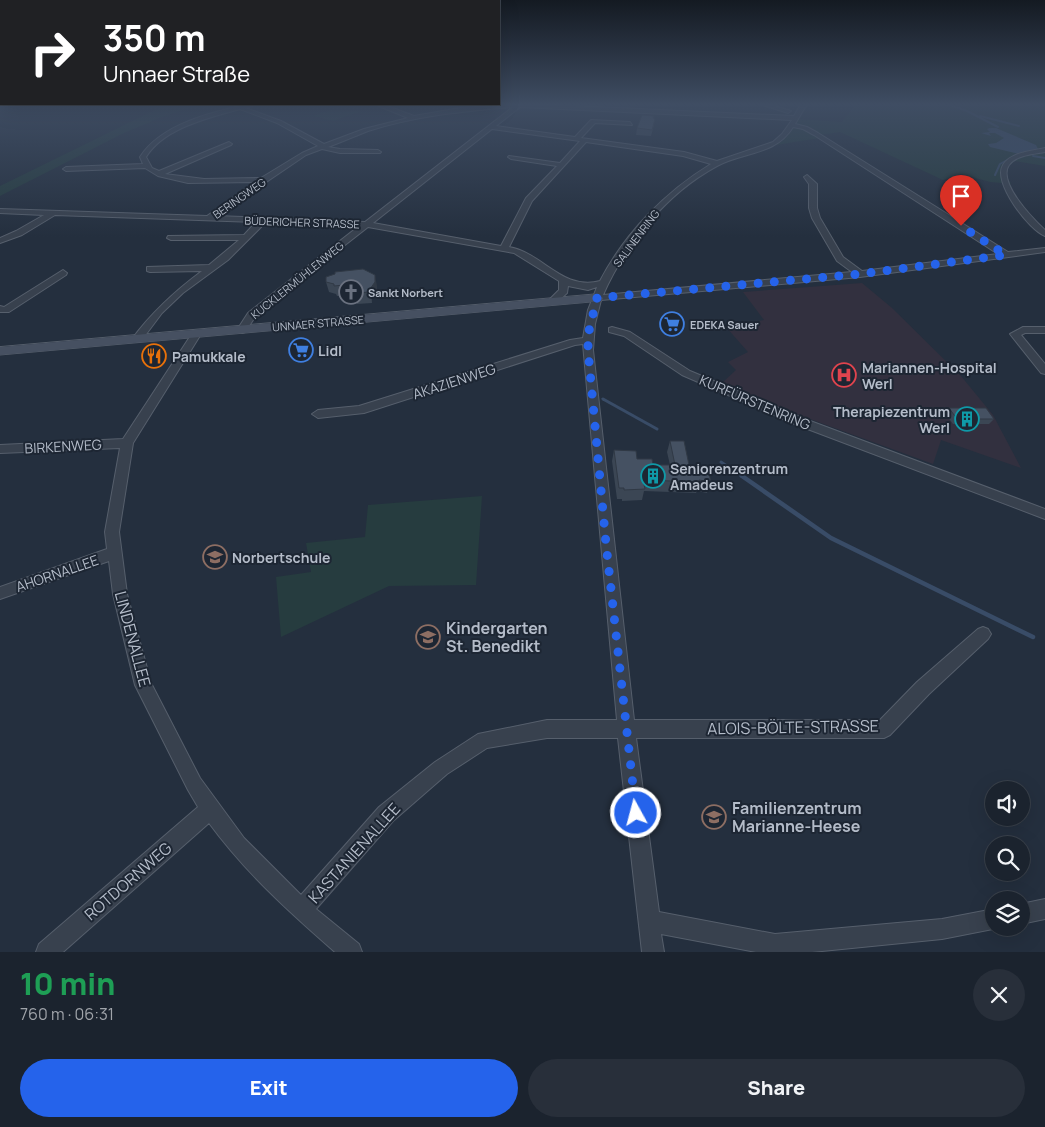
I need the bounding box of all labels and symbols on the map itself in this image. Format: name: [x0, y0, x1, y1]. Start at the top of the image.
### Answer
street label: BERINGWEG: [210, 174, 269, 222]
pin: [940, 175, 982, 226]
street label: SALINENRING: [610, 206, 663, 270]
street label: BÜDERICHER STRASSE: [244, 212, 360, 232]
street label: KUCKLERMÜHLENWEG: [247, 238, 347, 322]
church icon: Sankt Norbert: [338, 279, 364, 305]
place label: Sankt Norbert: [368, 285, 443, 300]
supermarket icon: EDEKA Sauer: [659, 311, 685, 337]
street label: UNNAER STRASSE: [271, 312, 365, 334]
place label: EDEKA Sauer: [690, 317, 759, 332]
supermarket icon: Lidl: [288, 337, 314, 363]
place label: Lidl: [318, 341, 342, 360]
restaurant icon: Pamukkale: [141, 343, 167, 369]
place label: Pamukkale: [172, 347, 246, 366]
place label: Mariannen-Hospital Werl: [862, 358, 997, 393]
street label: AKAZIENWEG: [410, 359, 498, 403]
hospital icon: Mariannen-Hospital Werl: [831, 362, 857, 388]
street label: KURFÜRSTENRING: [697, 370, 813, 434]
place label: Therapiezentrum Werl: [833, 402, 950, 437]
building icon: Therapiezentrum Werl: [954, 406, 980, 432]
street label: BIRKENWEG: [24, 434, 102, 458]
place label: Seniorenzentrum Amadeus: [670, 459, 788, 494]
building icon: Seniorenzentrum Amadeus: [640, 463, 666, 489]
school or university icon: Norbertschule: [202, 544, 228, 570]
place label: Norbertschule: [232, 548, 331, 567]
street label: AHORNALLEE: [13, 550, 101, 596]
street label: LINDENALLEE: [110, 589, 156, 689]
place label: Kindergarten St. Benedikt: [446, 617, 548, 657]
school or university icon: Kindergarten St. Benedikt: [415, 624, 441, 650]
street label: ALOIS-BÖLTE-STRASSE: [707, 715, 879, 739]
position arrow: [609, 786, 661, 838]
place label: Familienzentrum Marianne-Heese: [732, 797, 862, 837]
street label: KASTANIENALLEE: [303, 798, 405, 908]
school or university icon: Familienzentrum Marianne-Heese: [701, 804, 727, 830]
street label: ROTDORNWEG: [80, 837, 176, 925]

